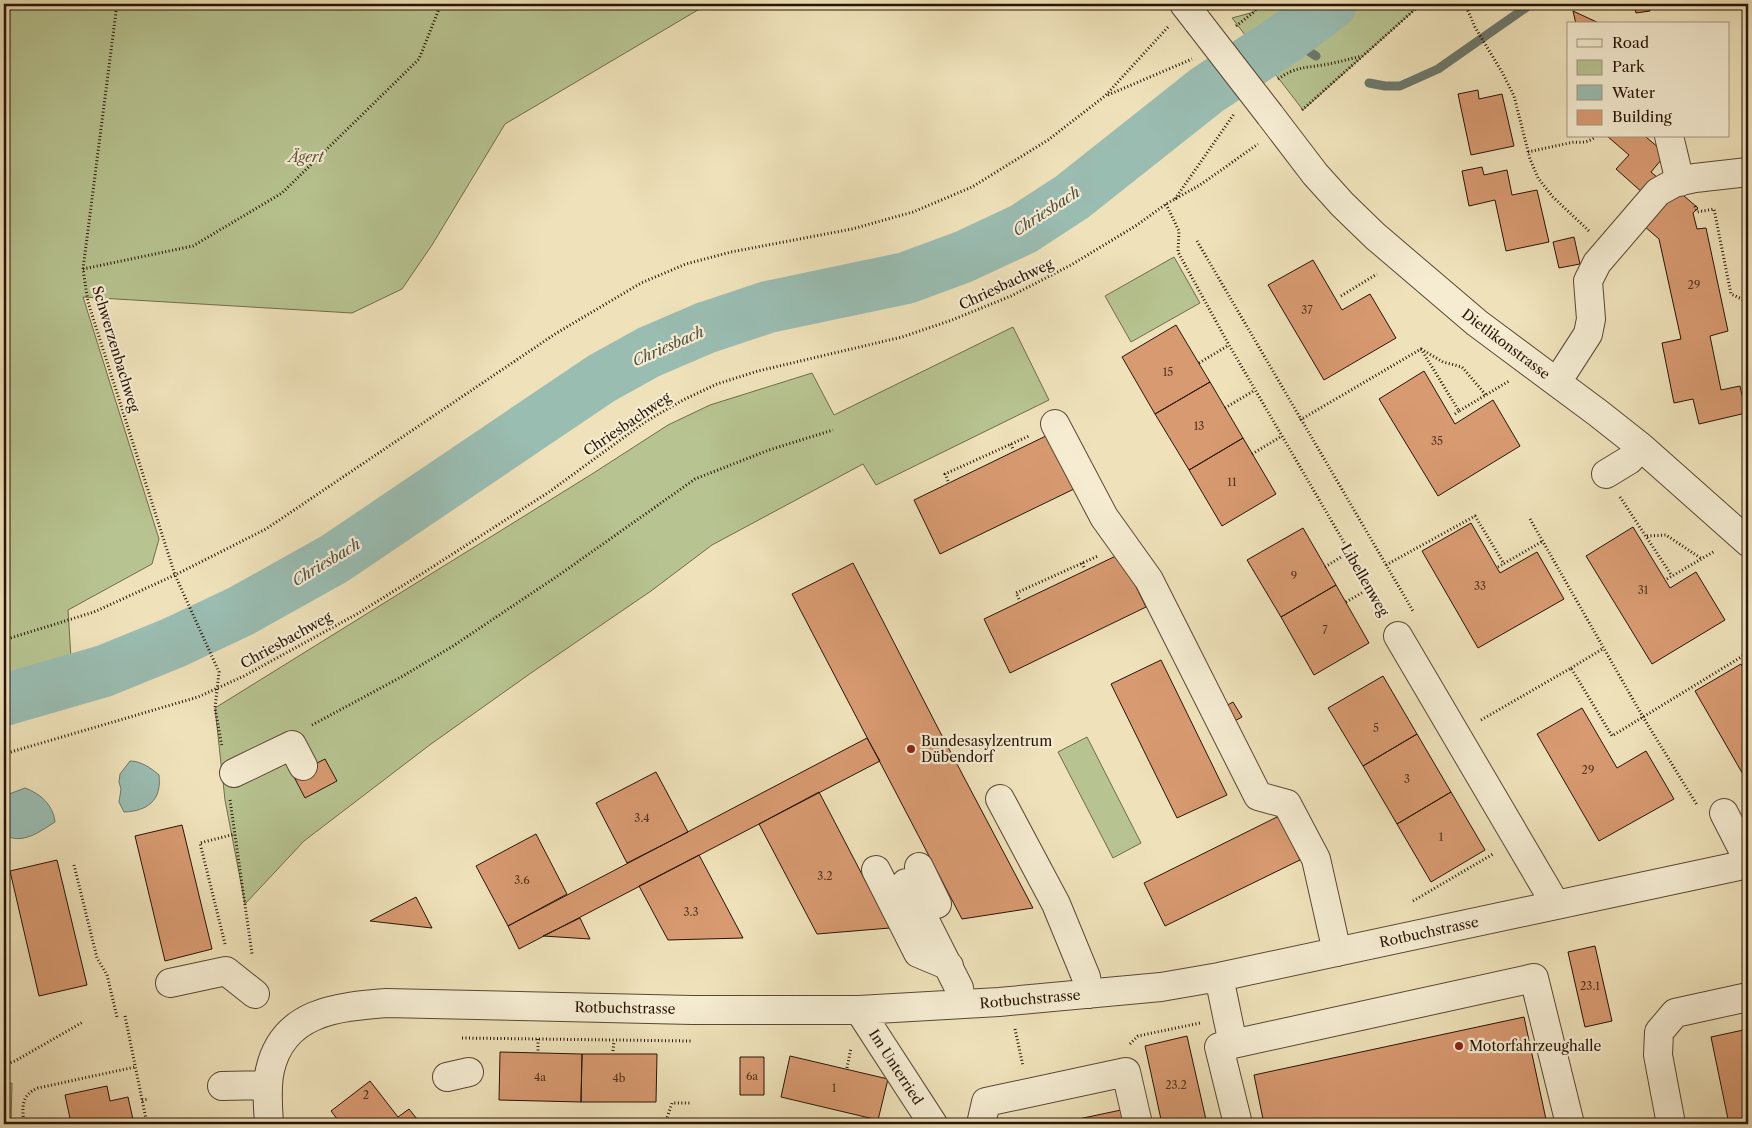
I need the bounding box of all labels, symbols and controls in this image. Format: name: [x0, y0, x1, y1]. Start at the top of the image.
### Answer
legend: [1567, 22, 1730, 138]
text: Road: [1612, 33, 1649, 52]
text: Park: [1612, 57, 1646, 76]
text: Water: [1611, 83, 1656, 102]
text: Building: [1612, 107, 1672, 126]
park label: Ägert: [286, 148, 325, 166]
water label: Chriesbach: [1009, 182, 1083, 240]
street label: Chriesbachweg: [956, 254, 1056, 314]
house number: 29: [1688, 278, 1700, 292]
street label: Schwerzenbachweg: [88, 284, 144, 415]
house number: 37: [1301, 303, 1313, 317]
street label: Dietlikonstrasse: [1458, 305, 1554, 383]
water label: Chriesbach: [629, 322, 707, 370]
house number: 15: [1163, 365, 1173, 379]
street label: Chriesbachweg: [580, 388, 675, 460]
house number: 13: [1194, 419, 1204, 433]
house number: 35: [1431, 434, 1443, 448]
house number: 11: [1227, 475, 1237, 489]
water label: Chriesbach: [288, 534, 364, 590]
street label: Libellenweg: [1337, 541, 1393, 620]
house number: 9: [1291, 569, 1297, 583]
house number: 33: [1474, 579, 1486, 593]
house number: 31: [1638, 583, 1649, 597]
street label: Chriesbachweg: [237, 607, 335, 673]
house number: 7: [1322, 623, 1328, 637]
house number: 5: [1373, 721, 1379, 735]
place label: Bundesasylzentrum Dübendorf: [921, 732, 1052, 766]
marker: Bundesasylzentrum Dübendorf: [905, 743, 917, 755]
house number: 29: [1582, 763, 1594, 777]
house number: 3: [1404, 772, 1410, 786]
house number: 3.4: [634, 811, 650, 825]
house number: 1: [1439, 830, 1444, 844]
house number: 3.2: [817, 869, 833, 883]
house number: 3.6: [514, 873, 530, 887]
house number: 3.3: [684, 905, 699, 919]
street label: Rotbuchstrasse: [1378, 913, 1480, 951]
house number: 23.1: [1580, 979, 1600, 993]
street label: Rotbuchstrasse: [979, 986, 1081, 1012]
street label: Rotbuchstrasse: [574, 998, 676, 1018]
street label: Im Unterried: [865, 1026, 927, 1109]
place label: Motorfahrzeughalle: [1469, 1037, 1601, 1055]
marker: Motorfahrzeughalle: [1453, 1040, 1465, 1052]
house number: 6a: [746, 1069, 758, 1083]
house number: 4a: [534, 1070, 546, 1084]
house number: 4b: [613, 1071, 626, 1085]
house number: 23.2: [1165, 1078, 1187, 1092]
house number: 1: [832, 1081, 837, 1095]
house number: 2: [363, 1088, 369, 1102]

